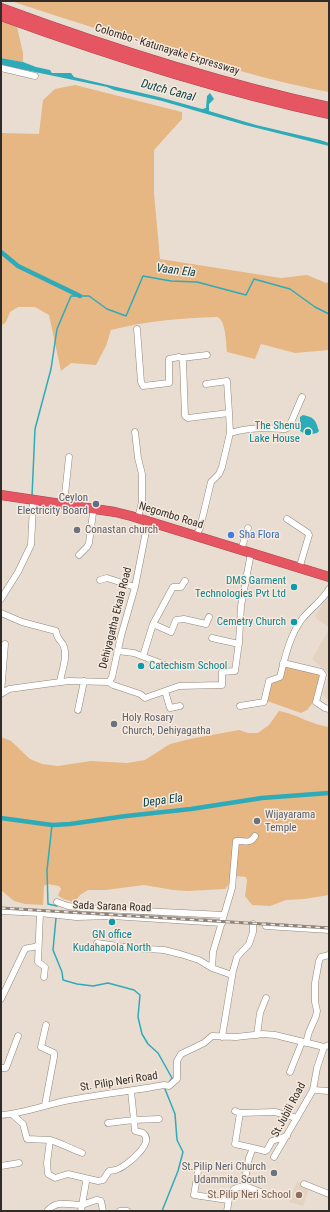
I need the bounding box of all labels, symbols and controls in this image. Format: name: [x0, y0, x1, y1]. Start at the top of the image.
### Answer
street label: Colombo - Katunayake Expressway: [93, 22, 241, 78]
water label: Dutch Canal: [139, 77, 197, 105]
water label: Vaan Ela: [155, 261, 197, 281]
place label: The Shenu Lake House: [249, 419, 300, 445]
marker: The Shenu Lake House: [303, 427, 313, 437]
place label: Ceylon Electricity Board: [17, 491, 88, 517]
marker: Ceylon Electricity Board: [91, 499, 101, 509]
street label: Negombo Road: [137, 500, 205, 532]
place label: Conastan church: [85, 523, 158, 537]
marker: Conastan church: [72, 525, 82, 535]
place label: Sha Flora: [239, 528, 280, 542]
marker: Sha Flora: [226, 530, 236, 540]
street label: Dehiyagatha Ekala Road: [97, 566, 135, 670]
place label: DMS Garment Technologies Pvt Ltd: [195, 574, 286, 600]
marker: DMS Garment Technologies Pvt Ltd: [289, 582, 299, 592]
place label: Cemetry Church: [217, 615, 286, 629]
marker: Cemetry Church: [289, 617, 299, 627]
place label: Catechism School: [149, 659, 227, 673]
marker: Catechism School: [136, 661, 146, 671]
place label: Holy Rosary Church, Dehiyagatha: [122, 711, 211, 737]
marker: Holy Rosary Church, Dehiyagatha: [109, 719, 119, 729]
water label: Depa Ela: [142, 791, 184, 811]
place label: Wijayarama Temple: [265, 808, 315, 834]
marker: Wijayarama Temple: [252, 816, 262, 826]
street label: Sada Sarana Road: [72, 899, 152, 915]
marker: GN office Kudahapola North: [107, 917, 117, 927]
place label: GN office Kudahapola North: [73, 928, 151, 954]
street label: St. Pilip Neri Road: [79, 1069, 159, 1095]
street label: St.Jubili Road: [269, 1080, 309, 1140]
place label: St.Pilip Neri Church Udammita South: [182, 1160, 266, 1186]
marker: St.Pilip Neri Church Udammita South: [269, 1168, 279, 1178]
place label: St.Pilip Neri School: [207, 1188, 291, 1202]
marker: St.Pilip Neri School: [294, 1190, 304, 1200]

